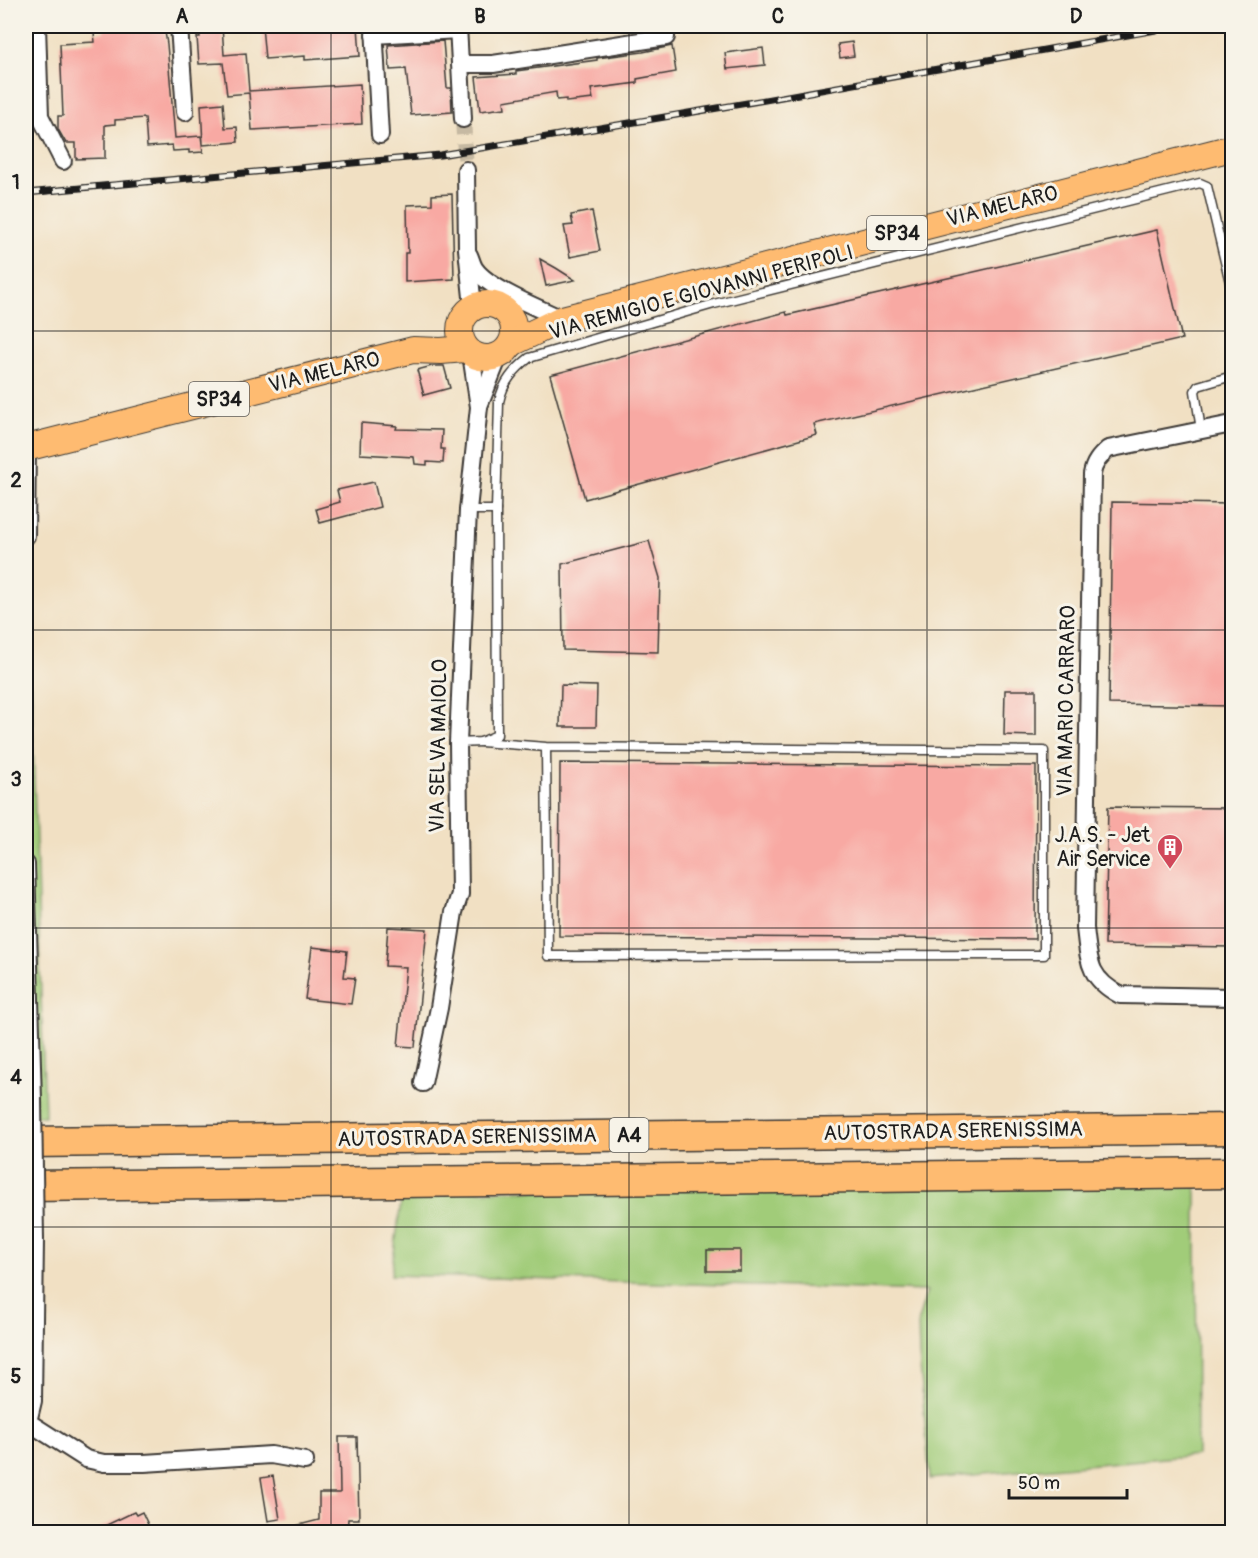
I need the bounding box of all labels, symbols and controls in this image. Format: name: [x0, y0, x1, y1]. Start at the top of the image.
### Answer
text: A: [176, 4, 189, 29]
text: B: [474, 4, 486, 29]
text: C: [772, 4, 784, 29]
text: D: [1070, 4, 1083, 29]
text: 1: [12, 170, 20, 195]
street label: VIA MELARO: [944, 180, 1061, 233]
road number: SP34: [867, 216, 927, 250]
street label: VIA REMIGIO E GIOVANNI PERIPOLI: [546, 239, 856, 346]
street label: VIA MELARO: [266, 346, 383, 399]
road number: SP34: [189, 382, 249, 416]
text: 2: [10, 468, 22, 493]
street label: VIA MARIO CARRARO: [1051, 605, 1082, 797]
street label: VIA SELVA MAIOLO: [423, 659, 454, 833]
text: 3: [10, 767, 22, 792]
place label: J.A.S. - Jet Air Service: [1054, 822, 1151, 873]
building icon: J.A.S. - Jet Air Service: [1155, 832, 1185, 870]
text: 4: [10, 1065, 22, 1090]
street label: AUTOSTRADA SERENISSIMA: [823, 1116, 1083, 1147]
road number: A4: [610, 1118, 648, 1152]
street label: AUTOSTRADA SERENISSIMA: [337, 1122, 597, 1153]
text: 5: [11, 1364, 22, 1389]
scale bar: [1009, 1462, 1128, 1500]
text: 50 m: [1018, 1472, 1060, 1495]

